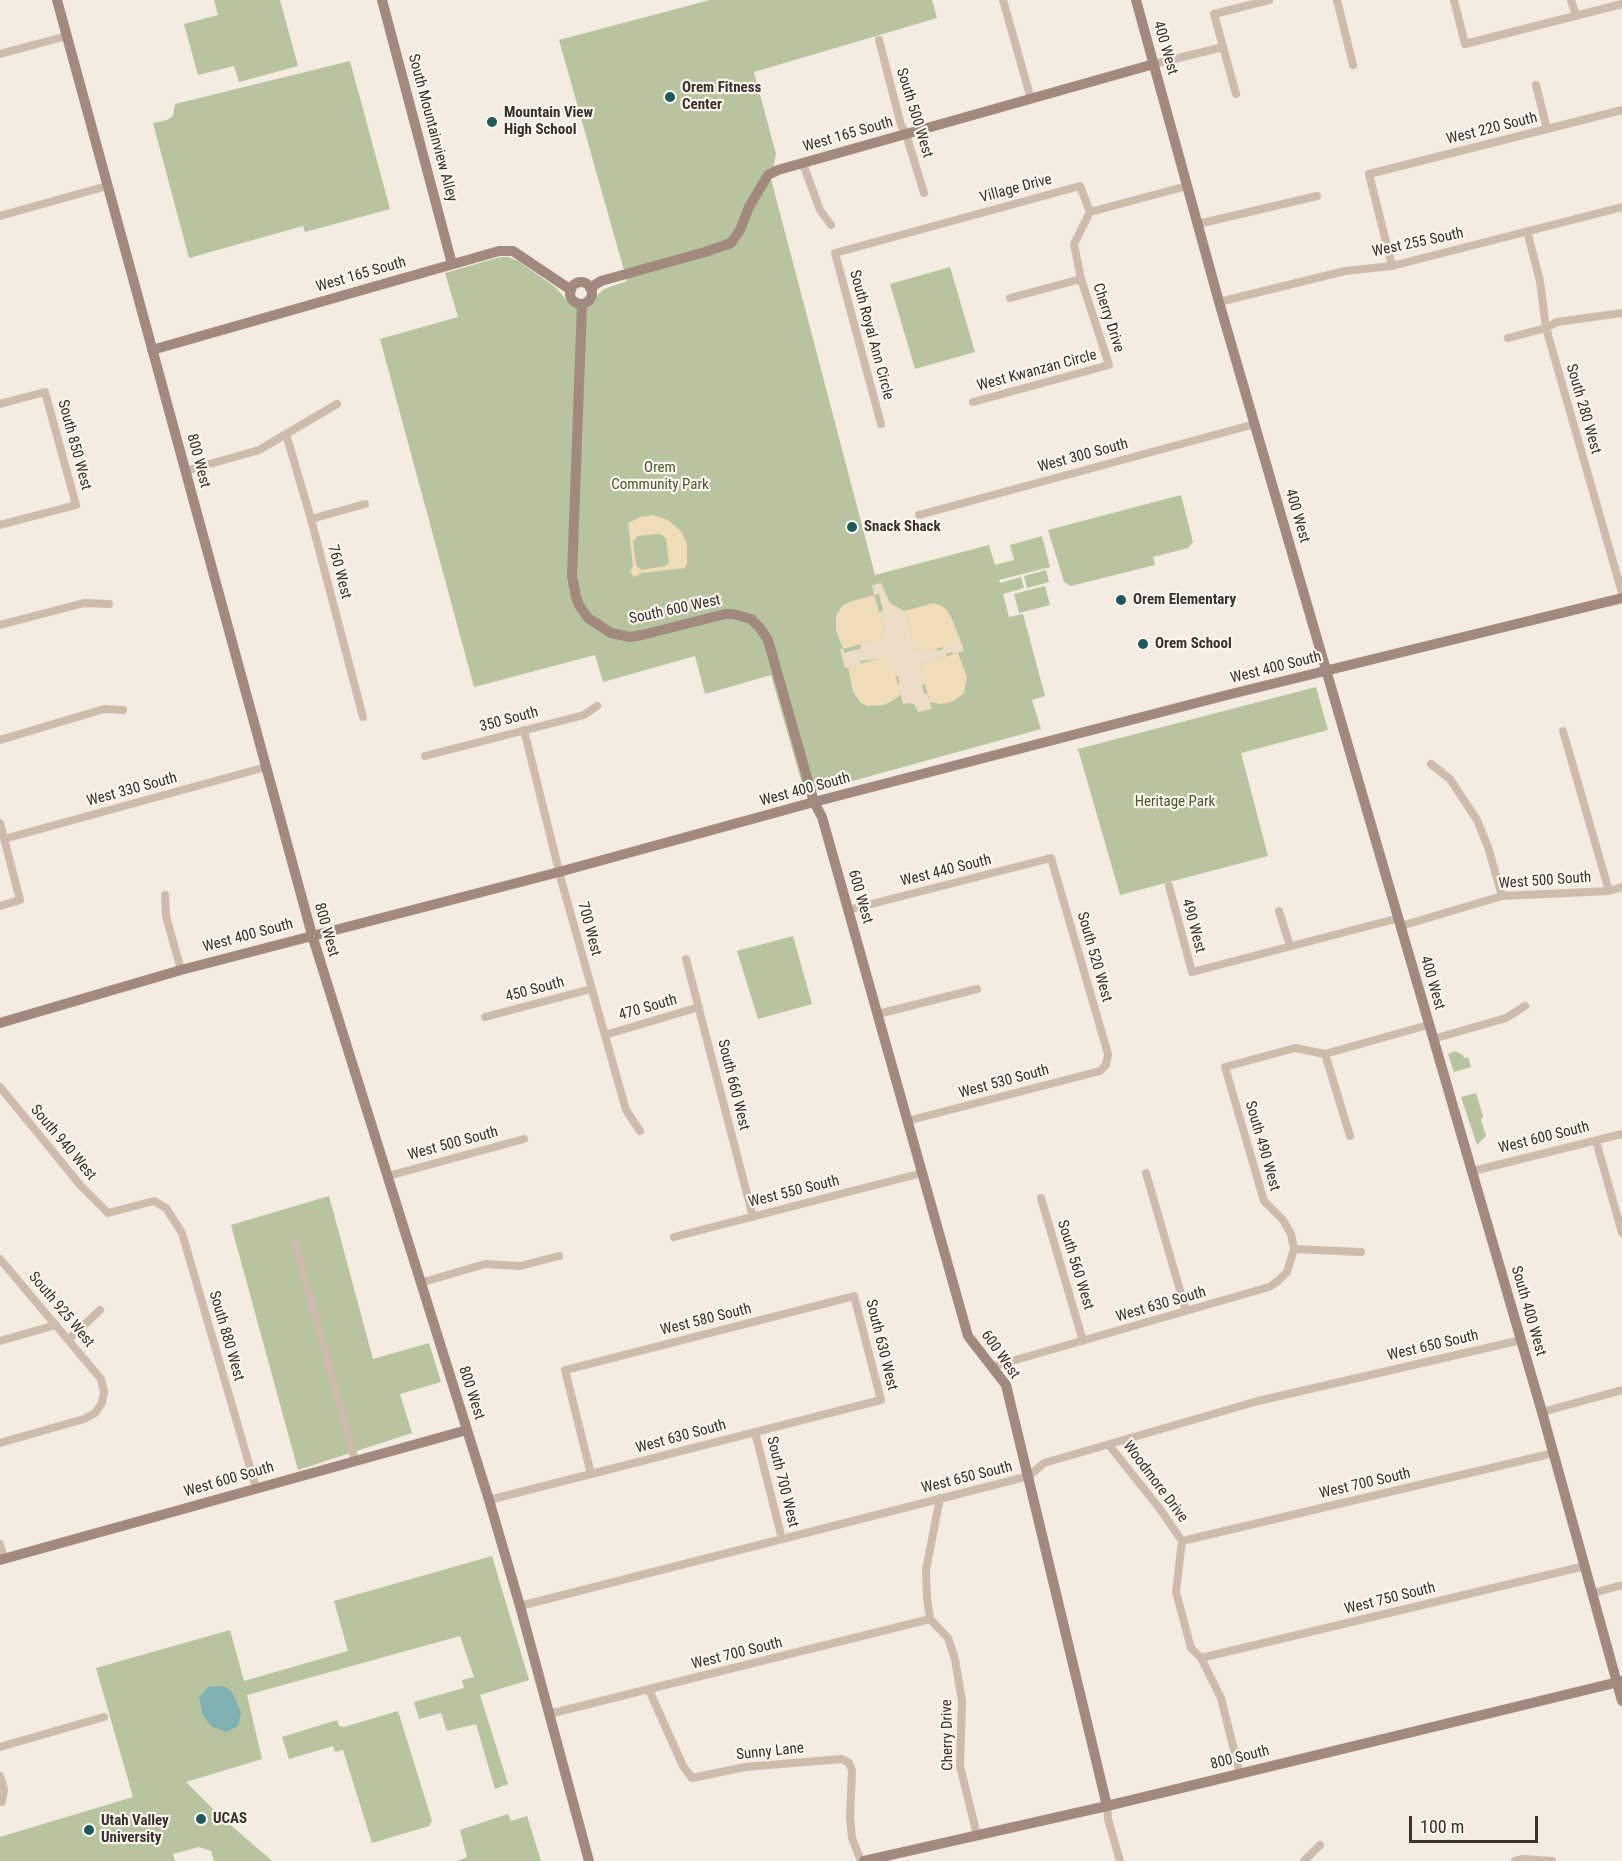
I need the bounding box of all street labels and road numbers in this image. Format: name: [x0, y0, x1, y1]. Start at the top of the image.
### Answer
street label: 400 West: [1149, 19, 1181, 77]
street label: South Mountainview Alley: [404, 52, 460, 204]
street label: South 500 West: [892, 66, 936, 160]
street label: West 220 South: [1445, 109, 1539, 149]
street label: West 165 South: [801, 114, 895, 156]
street label: Village Drive: [978, 171, 1054, 207]
street label: West 255 South: [1371, 225, 1465, 261]
street label: West 165 South: [314, 254, 408, 296]
street label: South Royal Ann Circle: [845, 268, 897, 402]
street label: Cherry Drive: [1088, 281, 1128, 355]
street label: West Kwanzan Circle: [975, 346, 1099, 396]
street label: South 280 West: [1562, 362, 1604, 456]
street label: South 850 West: [53, 398, 95, 492]
street label: 800 West: [182, 432, 214, 490]
street label: West 300 South: [1036, 435, 1130, 477]
street label: 400 West: [1281, 487, 1313, 545]
street label: 760 West: [323, 543, 355, 601]
street label: South 600 West: [628, 592, 722, 628]
street label: West 400 South: [1229, 648, 1323, 688]
street label: 350 South: [478, 704, 540, 736]
street label: West 330 South: [85, 769, 179, 811]
street label: West 400 South: [758, 769, 852, 811]
street label: West 440 South: [899, 851, 993, 891]
street label: 600 West: [844, 868, 876, 926]
street label: West 500 South: [1498, 869, 1592, 893]
street label: 490 West: [1177, 897, 1209, 955]
street label: 700 West: [573, 900, 605, 958]
street label: 800 West: [310, 901, 342, 959]
street label: South 520 West: [1073, 910, 1115, 1004]
street label: West 400 South: [201, 915, 295, 957]
street label: 400 West: [1416, 954, 1448, 1012]
street label: 450 South: [504, 974, 566, 1006]
street label: 470 South: [617, 991, 679, 1025]
street label: South 660 West: [713, 1038, 753, 1132]
street label: West 530 South: [957, 1061, 1051, 1103]
street label: South 490 West: [1241, 1099, 1283, 1193]
street label: South 940 West: [26, 1102, 100, 1184]
street label: West 600 South: [1497, 1118, 1591, 1158]
street label: West 500 South: [406, 1123, 500, 1165]
street label: West 550 South: [747, 1172, 841, 1212]
street label: South 560 West: [1053, 1218, 1097, 1312]
street label: South 400 West: [1507, 1264, 1549, 1358]
street label: South 925 West: [24, 1269, 98, 1351]
street label: West 630 South: [1114, 1284, 1208, 1326]
street label: South 880 West: [205, 1289, 247, 1383]
street label: South 630 West: [861, 1298, 901, 1392]
street label: West 580 South: [659, 1300, 753, 1340]
street label: 600 West: [977, 1327, 1023, 1383]
street label: West 650 South: [1386, 1327, 1480, 1365]
street label: 800 West: [454, 1364, 488, 1422]
street label: West 630 South: [634, 1416, 728, 1458]
street label: South 700 West: [762, 1435, 802, 1529]
street label: Woodmore Drive: [1119, 1438, 1191, 1526]
street label: West 650 South: [920, 1458, 1014, 1498]
street label: West 600 South: [182, 1459, 276, 1501]
street label: West 700 South: [1318, 1465, 1412, 1503]
street label: West 750 South: [1343, 1579, 1437, 1619]
street label: West 700 South: [690, 1634, 784, 1674]
street label: Cherry Drive: [938, 1699, 958, 1771]
street label: Sunny Lane: [735, 1740, 805, 1764]
street label: 800 South: [1209, 1742, 1271, 1774]

